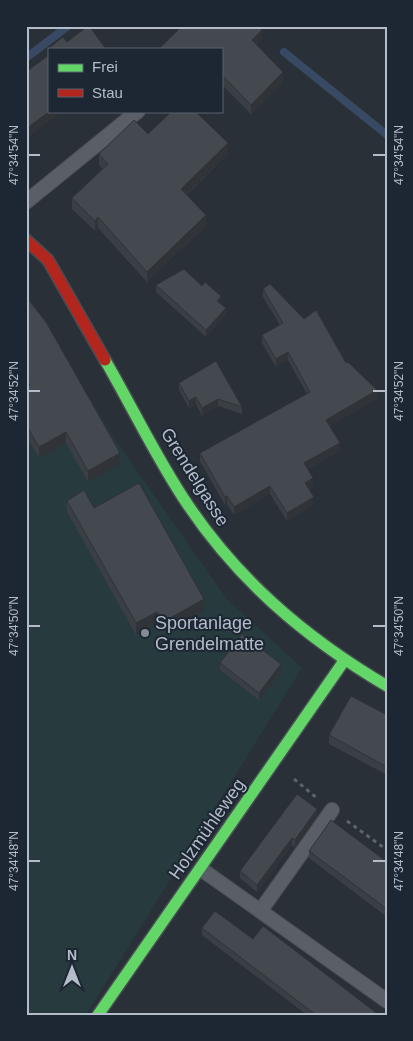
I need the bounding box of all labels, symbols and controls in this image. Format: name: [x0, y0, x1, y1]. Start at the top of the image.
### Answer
legend: [48, 48, 222, 112]
text: Frei: [92, 58, 118, 75]
text: Stau: [92, 84, 123, 101]
text: 47°34'54"N: [7, 125, 21, 185]
text: 47°34'54"N: [392, 125, 406, 185]
text: 47°34'52"N: [7, 361, 21, 421]
text: 47°34'52"N: [392, 361, 406, 421]
street label: Grendelgasse: [157, 424, 233, 530]
text: 47°34'50"N: [7, 596, 21, 656]
text: 47°34'50"N: [392, 596, 406, 656]
place label: Sportanlage Grendelmatte: [155, 613, 264, 654]
marker: Sportanlage Grendelmatte: [139, 627, 151, 639]
street label: Holzmühleweg: [165, 775, 249, 883]
text: 47°34'48"N: [7, 831, 21, 891]
text: 47°34'48"N: [392, 831, 406, 891]
north arrow: [48, 944, 98, 994]
text: N: [67, 947, 77, 963]

